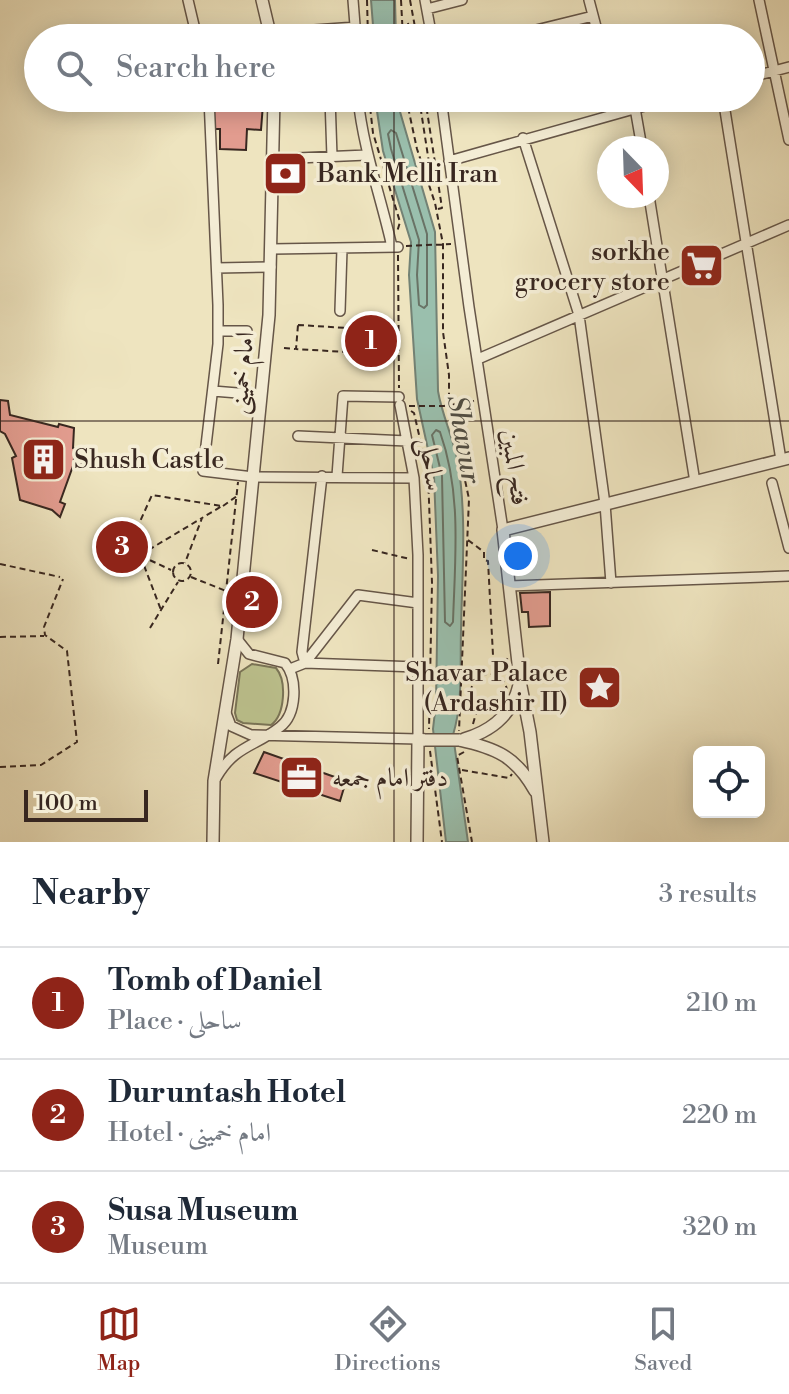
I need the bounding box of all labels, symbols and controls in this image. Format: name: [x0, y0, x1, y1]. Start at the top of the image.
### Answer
search box: [24, 24, 765, 112]
icon: search: [52, 46, 96, 90]
text: Search here: [116, 49, 276, 87]
north arrow: [597, 136, 669, 208]
bank icon: Bank Melli Iran: [262, 149, 310, 197]
place label: Bank Melli Iran: [316, 158, 498, 190]
place label: sorkhe grocery store: [515, 236, 670, 298]
supermarket icon: sorkhe grocery store: [677, 242, 725, 290]
pin: 1: [345, 311, 397, 371]
street label: امام خمینی: [222, 330, 268, 416]
water label: Shavur: [439, 392, 489, 487]
street label: فتح المبین: [487, 427, 536, 508]
building icon: Shush Castle: [19, 435, 67, 483]
street label: ساحلی: [409, 435, 451, 493]
place label: Shush Castle: [74, 444, 224, 476]
pin: 3: [96, 517, 148, 577]
your location: [498, 536, 538, 576]
pin: 2: [226, 572, 278, 632]
place label: Shavar Palace (Ardashir II): [405, 657, 568, 719]
place icon: Shavar Palace (Ardashir II): [575, 663, 623, 711]
map controls: [693, 746, 765, 818]
button: locate: [693, 746, 765, 818]
office icon: دفتر امام جمعه: [277, 753, 325, 801]
place label: دفتر امام جمعه: [332, 762, 448, 800]
scale bar: [24, 786, 148, 822]
text: 100 m: [36, 790, 98, 817]
text: Nearby: [32, 873, 150, 915]
text: 3 results: [659, 878, 757, 910]
text: Tomb of Daniel: [108, 962, 322, 1000]
text: 1: [52, 987, 64, 1019]
text: 210 m: [686, 987, 757, 1019]
text: Place · ساحلی: [108, 1005, 242, 1037]
text: Duruntash Hotel: [108, 1074, 346, 1112]
text: 2: [50, 1099, 66, 1131]
text: 220 m: [682, 1099, 757, 1131]
text: Hotel · امام خمینی: [108, 1117, 271, 1149]
text: Susa Museum: [108, 1192, 298, 1230]
text: 3: [50, 1211, 66, 1243]
text: 320 m: [682, 1211, 757, 1243]
text: Museum: [108, 1230, 208, 1262]
tab: Map: [97, 1302, 141, 1377]
tab: Directions: [335, 1302, 441, 1377]
tab: Saved: [634, 1302, 692, 1377]

